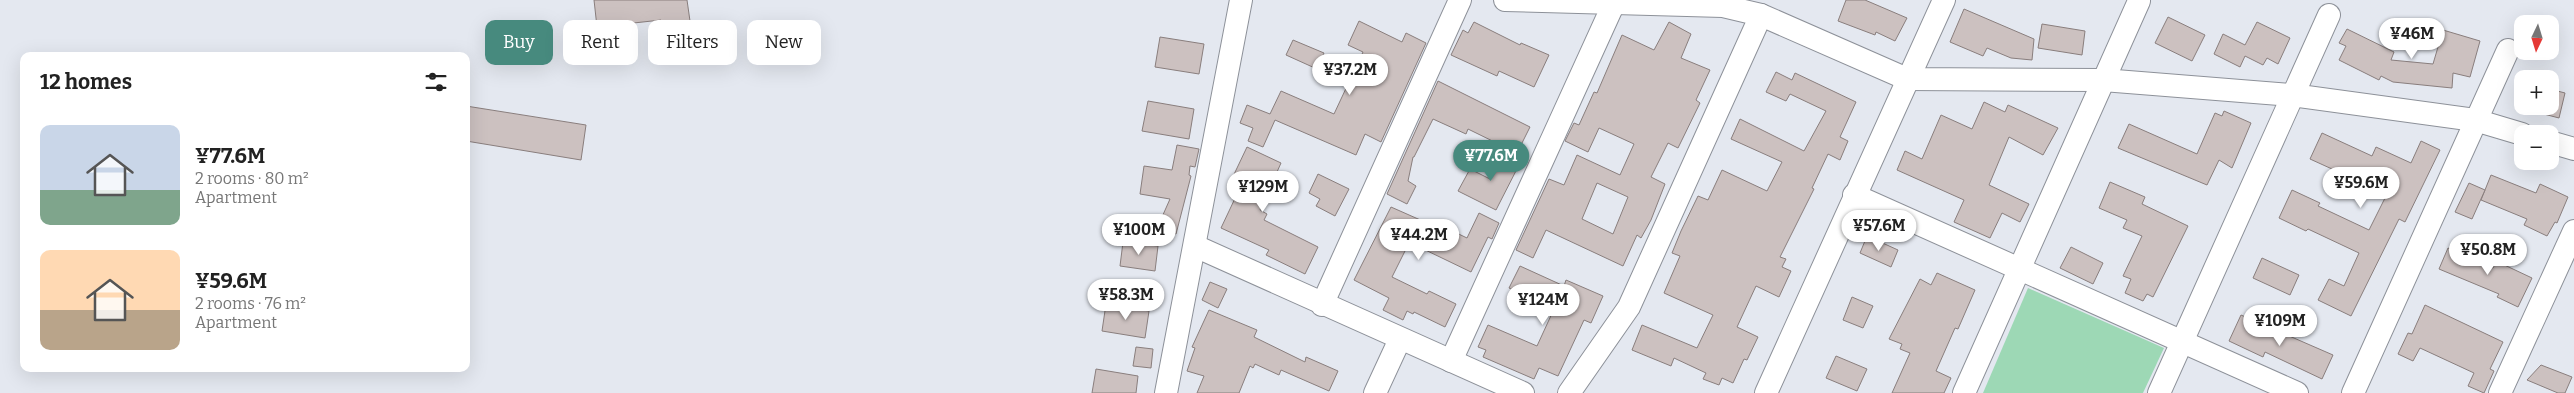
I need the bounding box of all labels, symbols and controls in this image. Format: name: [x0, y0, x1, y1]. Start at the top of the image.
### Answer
north arrow: [2514, 15, 2559, 60]
map controls: [2514, 15, 2559, 170]
pin: ¥46M: [2382, 18, 2442, 60]
chip: Buy: [485, 20, 553, 65]
chip: Rent: [563, 20, 638, 65]
chip: Filters: [648, 20, 737, 65]
chip: New: [747, 20, 821, 65]
text: ¥46M: [2390, 24, 2434, 43]
pin: ¥37.2M: [1309, 54, 1391, 96]
text: ¥37.2M: [1323, 60, 1377, 79]
icon: filters: [422, 68, 450, 96]
text: 12 homes: [40, 69, 132, 95]
button: +: [2514, 70, 2559, 115]
button: −: [2514, 125, 2559, 170]
pin: ¥77.6M: [1450, 140, 1532, 182]
text: ¥77.6M: [195, 143, 265, 169]
icon: home: [80, 145, 140, 205]
text: ¥77.6M: [1464, 146, 1518, 165]
pin: ¥59.6M: [2320, 166, 2402, 209]
text: 2 rooms · 80 m²: [195, 169, 309, 188]
pin: ¥129M: [1228, 170, 1298, 213]
text: ¥59.6M: [2334, 173, 2388, 192]
text: ¥129M: [1238, 177, 1288, 196]
text: Apartment: [195, 188, 277, 207]
pin: ¥57.6M: [1838, 210, 1920, 252]
pin: ¥100M: [1104, 214, 1174, 256]
text: ¥57.6M: [1852, 216, 1906, 235]
pin: ¥44.2M: [1378, 218, 1460, 261]
text: ¥100M: [1113, 220, 1165, 239]
text: ¥44.2M: [1390, 225, 1448, 244]
pin: ¥50.8M: [2447, 234, 2529, 276]
text: ¥50.8M: [2460, 240, 2516, 259]
text: ¥59.6M: [195, 268, 267, 294]
icon: home: [80, 270, 140, 330]
pin: ¥58.3M: [1085, 278, 1167, 321]
pin: ¥124M: [1508, 284, 1578, 326]
text: ¥58.3M: [1098, 285, 1154, 304]
text: ¥124M: [1518, 290, 1568, 309]
text: 2 rooms · 76 m²: [195, 294, 306, 313]
pin: ¥109M: [2245, 304, 2315, 347]
text: ¥109M: [2254, 311, 2306, 330]
text: Apartment: [195, 313, 277, 332]

